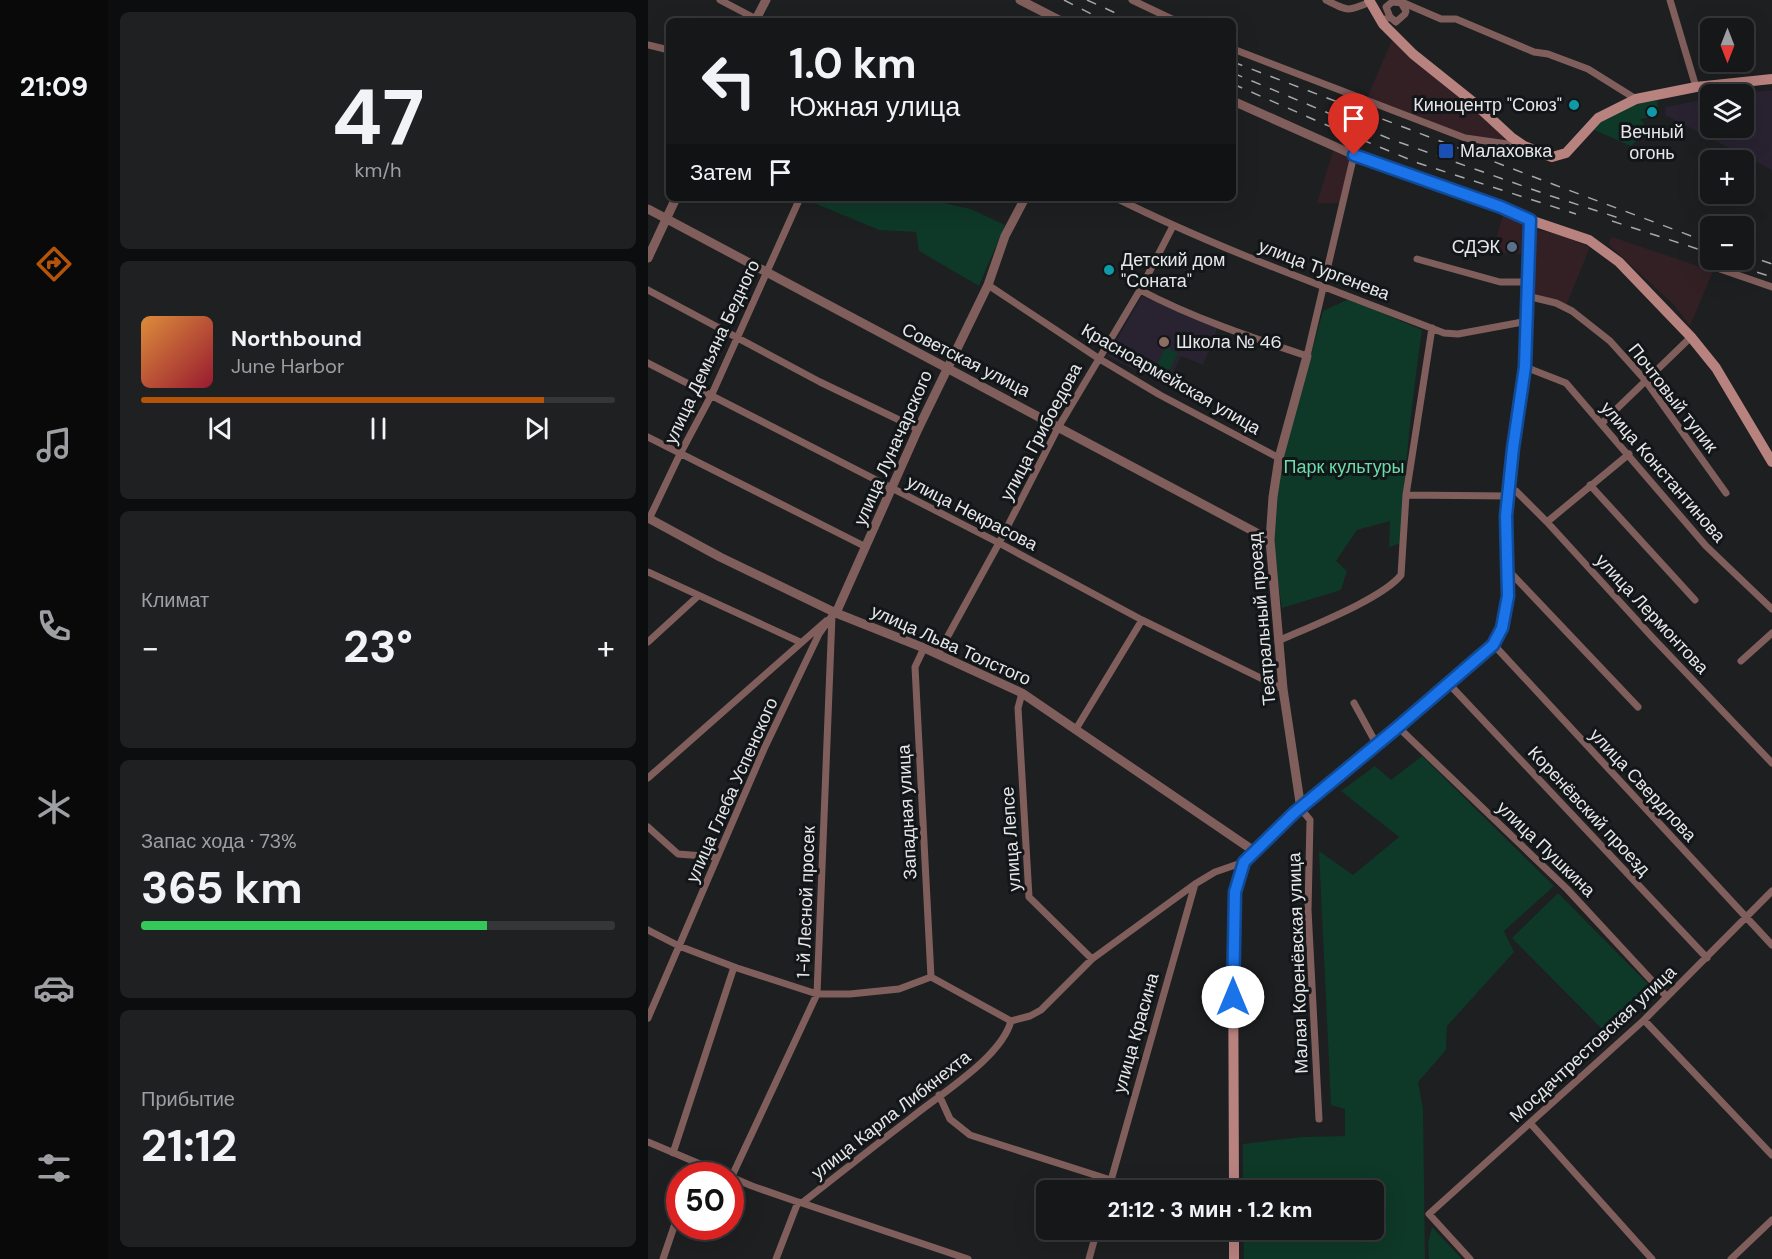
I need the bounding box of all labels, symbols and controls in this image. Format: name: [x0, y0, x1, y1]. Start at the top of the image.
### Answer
north arrow: [1700, 18, 1754, 72]
map controls: [1700, 18, 1754, 270]
text: 1.0 km: [789, 36, 916, 91]
icon: left: [690, 42, 768, 120]
text: 47: [332, 67, 424, 168]
text: 21:09: [20, 69, 88, 104]
button: layers: [1700, 84, 1754, 138]
text: Южная улица: [789, 89, 960, 124]
pin: [1328, 93, 1379, 155]
place label: Киноцентр "Союз": [1413, 93, 1562, 117]
marker: Киноцентр "Союз": [1567, 98, 1581, 112]
icon: arrive: [1337, 102, 1370, 135]
marker: Вечный огонь: [1645, 105, 1659, 119]
place label: Вечный огонь: [1620, 120, 1684, 165]
place label: Малаховка: [1460, 139, 1553, 163]
marker: Малаховка: [1437, 142, 1455, 160]
button: +: [1700, 150, 1754, 204]
icon: arrive: [764, 156, 797, 189]
text: km/h: [354, 157, 402, 183]
text: Затем: [690, 158, 752, 187]
button: −: [1700, 216, 1754, 270]
street label: улица Тургенева: [1255, 234, 1394, 306]
place label: СДЭК: [1452, 235, 1501, 259]
marker: СДЭК: [1505, 240, 1519, 254]
icon: directions: [33, 243, 75, 285]
place label: Детский дом "Соната": [1121, 248, 1225, 293]
street label: улица Демьяна Бедного: [659, 256, 765, 448]
marker: Детский дом "Соната": [1102, 263, 1116, 277]
street label: Советская улица: [898, 317, 1035, 403]
street label: Красноармейская улица: [1077, 318, 1266, 441]
text: Northbound: [231, 324, 362, 353]
place label: Школа № 46: [1176, 330, 1282, 354]
marker: Школа № 46: [1157, 335, 1171, 349]
street label: Почтовый тупик: [1623, 338, 1723, 458]
text: June Harbor: [231, 353, 344, 379]
street label: улица Грибоедова: [995, 358, 1088, 505]
street label: улица Луначарского: [848, 367, 938, 529]
street label: улица Константинова: [1595, 396, 1732, 548]
icon: previous: [204, 412, 237, 445]
icon: pause: [362, 412, 395, 445]
icon: next: [520, 412, 553, 445]
icon: music: [33, 424, 75, 466]
park label: Парк культуры: [1284, 455, 1404, 479]
street label: улица Некрасова: [903, 470, 1042, 557]
street label: Театральный проезд: [1242, 531, 1282, 706]
street label: улица Лермонтова: [1590, 549, 1715, 680]
text: Климат: [141, 587, 209, 613]
street label: улица Льва Толстого: [867, 599, 1035, 691]
icon: phone: [33, 605, 75, 647]
text: 23°: [343, 617, 413, 676]
text: −: [141, 626, 159, 669]
text: +: [597, 626, 615, 669]
street label: улица Глеба Успенского: [680, 694, 784, 886]
street label: улица Свердлова: [1584, 723, 1703, 848]
street label: Коренёвский проезд: [1522, 741, 1656, 881]
street label: Западная улица: [891, 743, 923, 880]
icon: climate: [33, 786, 75, 828]
street label: улица Лепсе: [995, 786, 1027, 892]
street label: улица Пушкина: [1491, 796, 1601, 903]
street label: 1-й Лесной просек: [791, 825, 821, 979]
text: Запас хода · 73%: [141, 828, 297, 854]
street label: Малая Коренёвская улица: [1282, 851, 1314, 1074]
text: 365 km: [141, 858, 303, 917]
street label: Мосдачтрестовская улица: [1504, 960, 1682, 1128]
position arrow: [1201, 965, 1265, 1029]
icon: car: [33, 967, 75, 1009]
street label: улица Красина: [1107, 969, 1165, 1096]
street label: улица Карла Либкнехта: [806, 1045, 976, 1185]
text: Прибытие: [141, 1086, 235, 1112]
text: 21:12: [141, 1116, 237, 1175]
icon: filters: [33, 1147, 75, 1189]
speed limit sign: 50: [666, 1162, 744, 1240]
text: 21:12 · 3 мин · 1.2 km: [1107, 1195, 1313, 1224]

